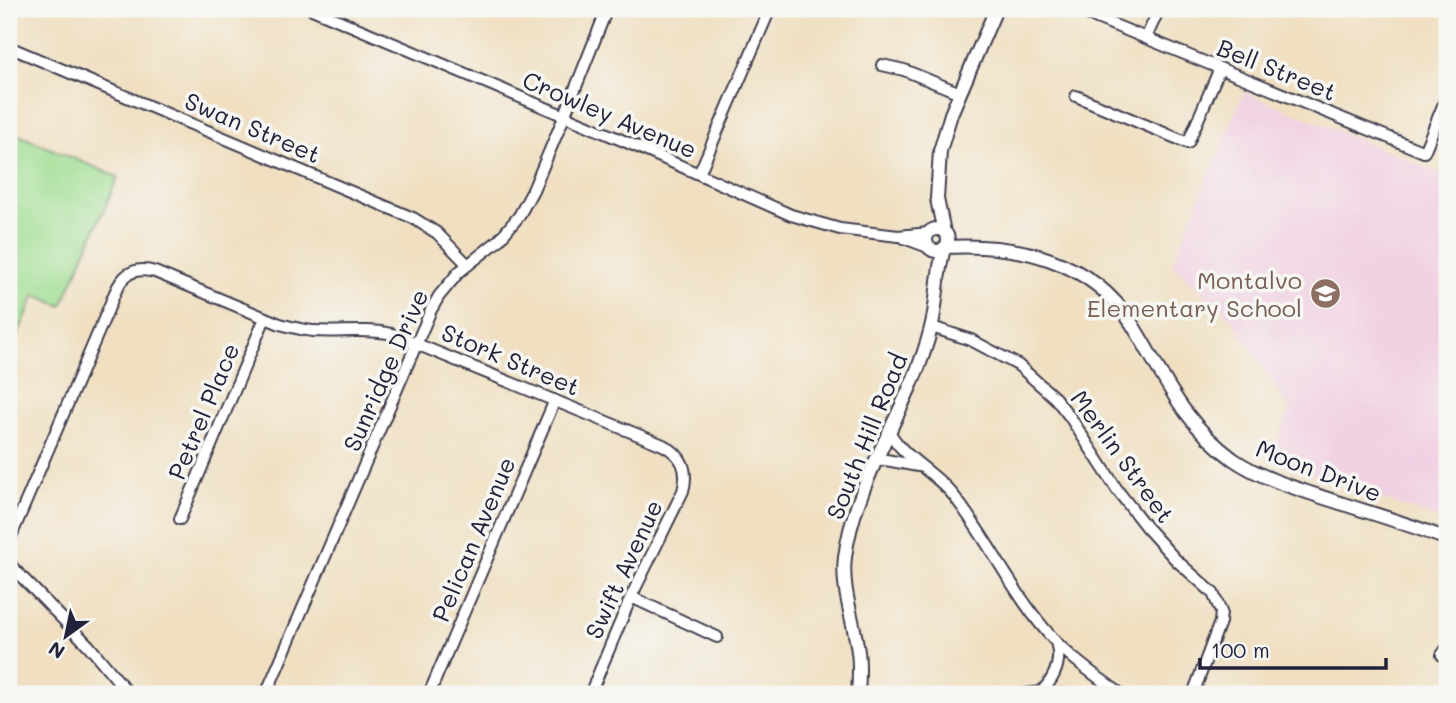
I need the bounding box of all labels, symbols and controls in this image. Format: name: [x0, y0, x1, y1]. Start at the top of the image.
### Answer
street label: Bell Street: [1213, 31, 1341, 107]
street label: Crowley Avenue: [518, 63, 702, 165]
street label: Swan Street: [180, 85, 326, 169]
place label: Montalvo Elementary School: [1087, 264, 1302, 323]
school or university icon: Montalvo Elementary School: [1308, 276, 1342, 310]
street label: Sunridge Drive: [335, 284, 435, 456]
street label: Stork Street: [437, 316, 585, 402]
street label: Petrel Place: [160, 338, 246, 484]
street label: South Hill Road: [819, 348, 913, 524]
street label: Merlin Street: [1064, 383, 1182, 529]
street label: Moon Drive: [1252, 432, 1386, 508]
street label: Pelican Avenue: [424, 452, 522, 626]
street label: Swift Avenue: [577, 494, 669, 644]
north arrow: [32, 602, 102, 672]
scale bar: [1200, 626, 1386, 670]
text: N: [44, 636, 69, 665]
text: 100 m: [1211, 636, 1270, 663]

